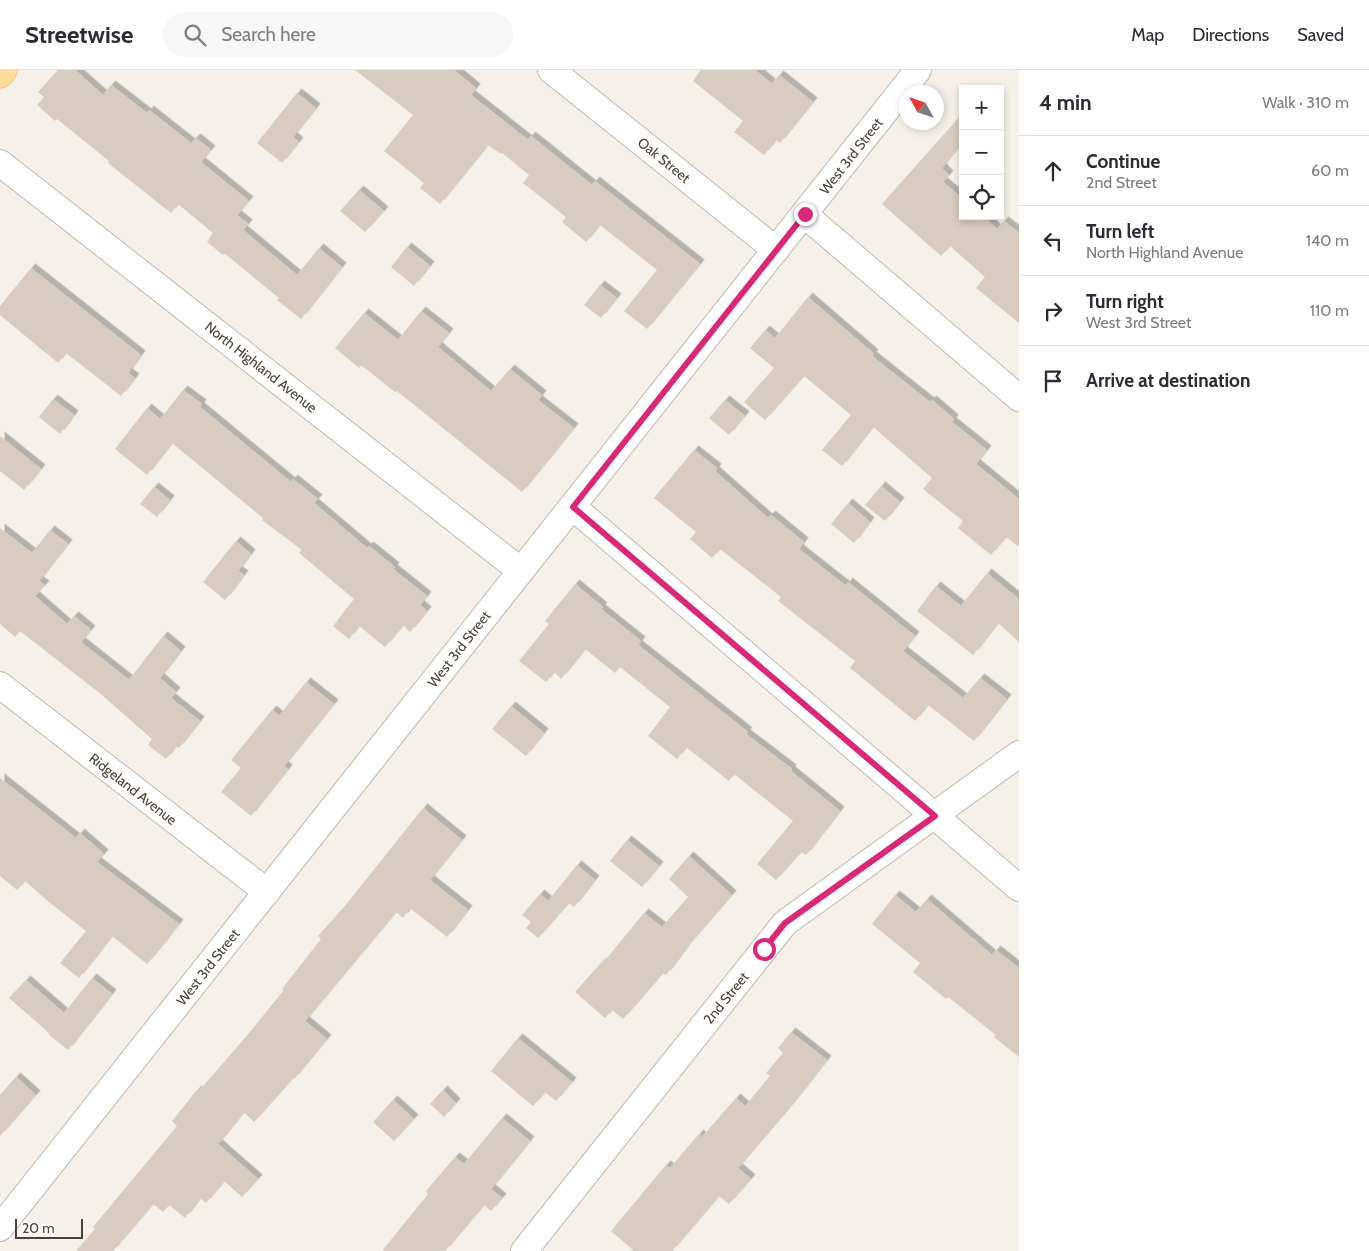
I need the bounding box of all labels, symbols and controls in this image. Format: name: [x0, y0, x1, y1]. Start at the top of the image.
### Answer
search box: [163, 12, 513, 57]
text: Streetwise: [25, 20, 133, 49]
icon: search: [181, 21, 209, 49]
text: Search here: [221, 23, 316, 46]
text: Map: [1131, 24, 1164, 46]
text: Directions: [1192, 24, 1269, 46]
text: Saved: [1297, 24, 1344, 46]
north arrow: [899, 85, 944, 130]
map controls: [959, 85, 1004, 220]
button: +: [959, 85, 1004, 130]
text: 4 min: [1039, 90, 1092, 115]
text: Walk · 310 m: [1262, 93, 1349, 112]
street label: West 3rd Street: [816, 114, 887, 198]
button: −: [959, 130, 1004, 175]
street label: Oak Street: [634, 133, 694, 187]
text: Continue: [1086, 150, 1160, 173]
icon: ahead: [1039, 157, 1067, 185]
text: 60 m: [1311, 161, 1349, 180]
text: 2nd Street: [1086, 173, 1157, 192]
button: locate: [959, 175, 1004, 220]
route end: [794, 203, 817, 226]
text: Turn left: [1086, 220, 1154, 243]
icon: left: [1039, 227, 1067, 255]
text: 140 m: [1306, 231, 1349, 250]
text: North Highland Avenue: [1086, 243, 1243, 262]
text: Turn right: [1086, 290, 1164, 313]
icon: right: [1039, 297, 1067, 325]
text: 110 m: [1310, 301, 1349, 320]
text: West 3rd Street: [1086, 313, 1191, 332]
street label: North Highland Avenue: [201, 318, 321, 416]
icon: arrive: [1039, 367, 1067, 395]
text: Arrive at destination: [1086, 369, 1250, 392]
street label: West 3rd Street: [424, 607, 495, 691]
street label: Ridgeland Avenue: [86, 749, 180, 829]
street label: West 3rd Street: [173, 925, 244, 1009]
route start: [753, 938, 776, 961]
street label: 2nd Street: [699, 968, 753, 1028]
scale bar: [15, 1216, 82, 1239]
text: 20 m: [22, 1219, 55, 1237]

